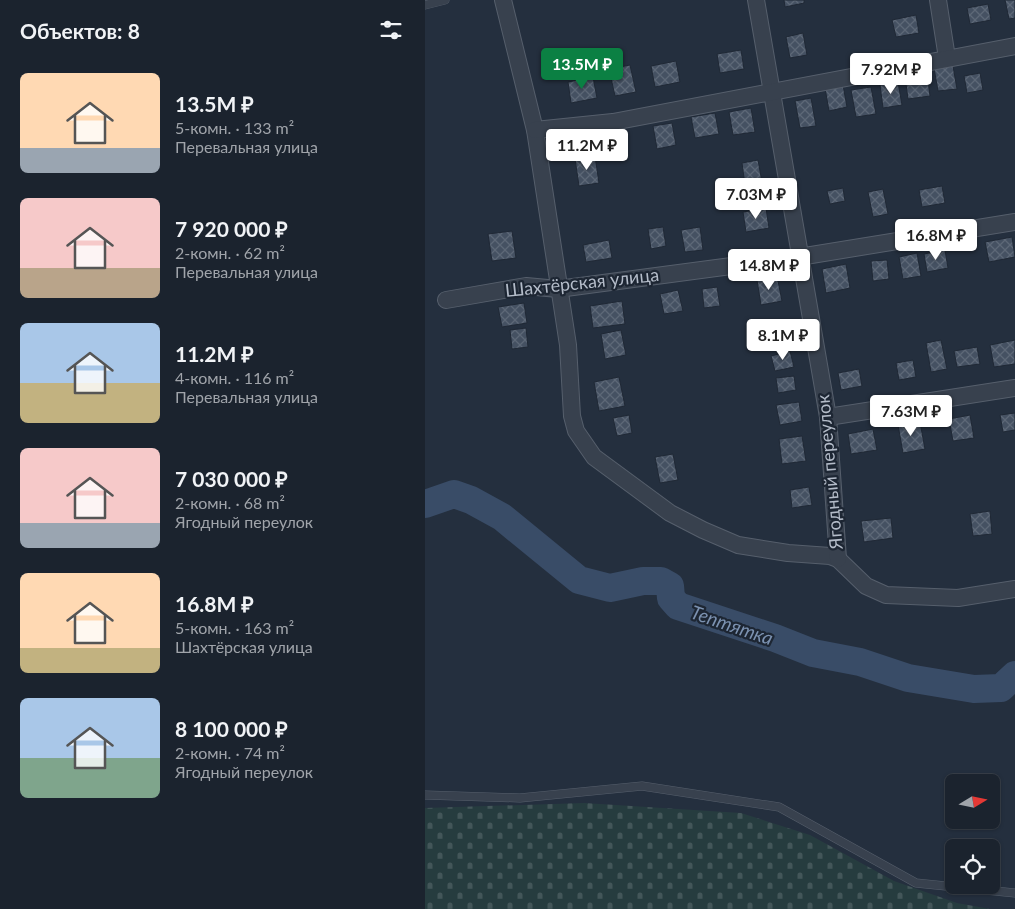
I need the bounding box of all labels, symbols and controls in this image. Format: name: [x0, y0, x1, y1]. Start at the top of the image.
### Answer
icon: filters: [377, 16, 405, 44]
text: Объектов: 8: [20, 18, 140, 43]
pin: 13.5M ₽: [536, 48, 628, 90]
pin: 7.92M ₽: [845, 52, 937, 95]
text: 13.5M ₽: [552, 54, 612, 73]
text: 7.92M ₽: [861, 59, 921, 78]
text: 13.5M ₽: [175, 91, 254, 116]
icon: home: [60, 93, 120, 153]
text: 5-комн. · 133 m²: [175, 118, 294, 137]
pin: 11.2M ₽: [541, 128, 633, 171]
text: 11.2M ₽: [557, 135, 617, 154]
text: Перевальная улица: [175, 137, 318, 156]
pin: 7.03M ₽: [710, 178, 802, 220]
text: 7.03M ₽: [726, 184, 786, 203]
text: 7 920 000 ₽: [175, 216, 288, 241]
icon: home: [60, 218, 120, 278]
pin: 16.8M ₽: [890, 218, 982, 261]
text: 16.8M ₽: [906, 225, 966, 244]
text: 2-комн. · 62 m²: [175, 243, 285, 262]
pin: 14.8M ₽: [723, 248, 815, 291]
text: 14.8M ₽: [739, 255, 799, 274]
text: Перевальная улица: [175, 262, 318, 281]
street label: Шахтёрская улица: [504, 263, 660, 301]
pin: 8.1M ₽: [742, 318, 824, 361]
text: 8.1M ₽: [758, 325, 808, 344]
text: 11.2M ₽: [175, 341, 254, 366]
icon: home: [60, 343, 120, 403]
text: 4-комн. · 116 m²: [175, 368, 294, 387]
text: Перевальная улица: [175, 387, 318, 406]
street label: Ягодный переулок: [811, 393, 847, 551]
pin: 7.63M ₽: [865, 394, 957, 437]
text: 7.63M ₽: [881, 401, 941, 420]
text: 7 030 000 ₽: [175, 466, 288, 491]
icon: home: [60, 468, 120, 528]
text: 2-комн. · 68 m²: [175, 493, 285, 512]
text: Ягодный переулок: [175, 512, 313, 531]
text: 16.8M ₽: [175, 591, 254, 616]
icon: home: [60, 593, 120, 653]
water label: Тептятка: [688, 600, 776, 649]
text: 5-комн. · 163 m²: [175, 618, 294, 637]
text: Шахтёрская улица: [175, 637, 313, 656]
text: 8 100 000 ₽: [175, 716, 288, 741]
icon: home: [60, 718, 120, 778]
text: 2-комн. · 74 m²: [175, 743, 285, 762]
text: Ягодный переулок: [175, 762, 313, 781]
north arrow: [945, 774, 1000, 829]
map controls: [945, 774, 1000, 894]
button: locate: [945, 839, 1000, 894]

